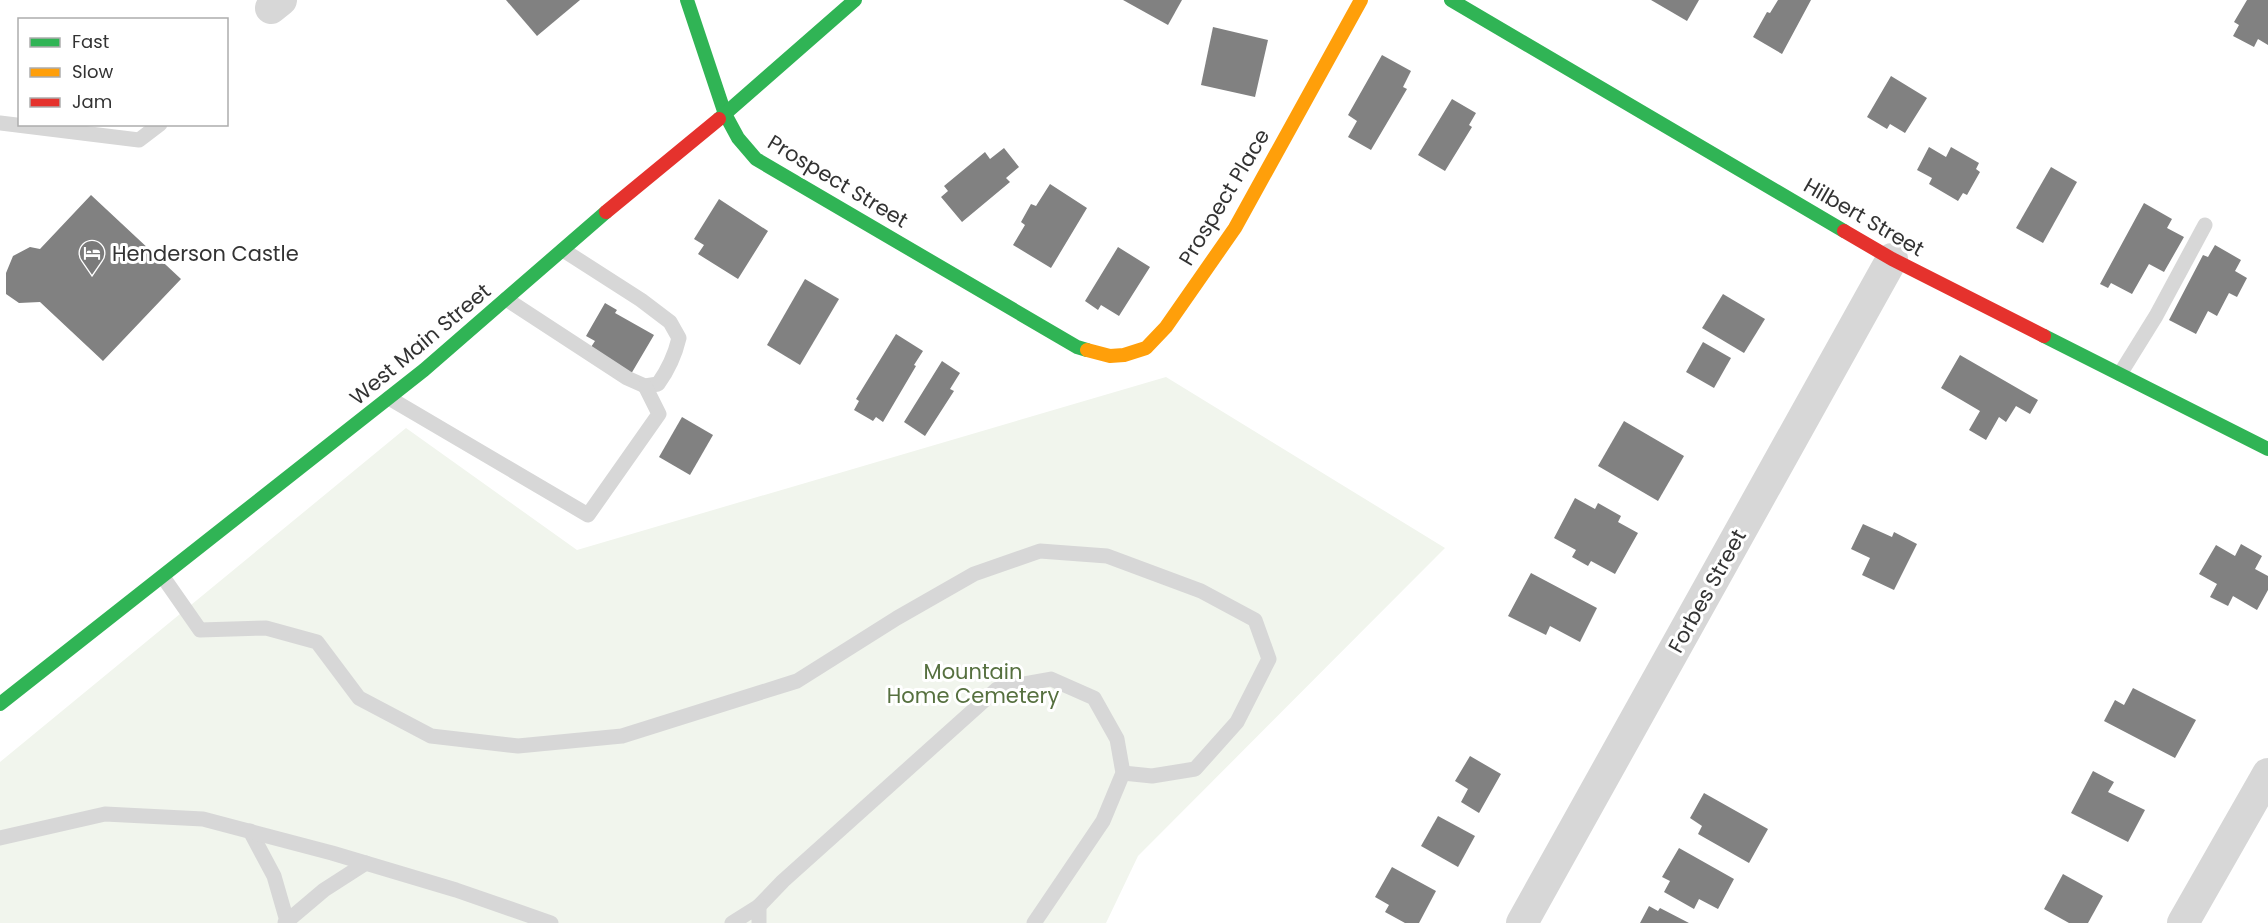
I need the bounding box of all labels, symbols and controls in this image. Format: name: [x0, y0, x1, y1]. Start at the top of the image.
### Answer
legend: [18, 18, 228, 126]
text: Fast: [72, 29, 109, 54]
text: Slow: [72, 59, 114, 84]
text: Jam: [72, 89, 112, 114]
street label: Prospect Place: [1172, 123, 1276, 271]
street label: Prospect Street: [762, 128, 914, 234]
street label: Hilbert Street: [1798, 171, 1930, 263]
hotel icon: Henderson Castle: [77, 238, 107, 276]
place label: Henderson Castle: [112, 239, 299, 268]
street label: West Main Street: [343, 276, 497, 412]
street label: Forbes Street: [1661, 524, 1753, 658]
park label: Mountain Home Cemetery: [887, 657, 1059, 710]

